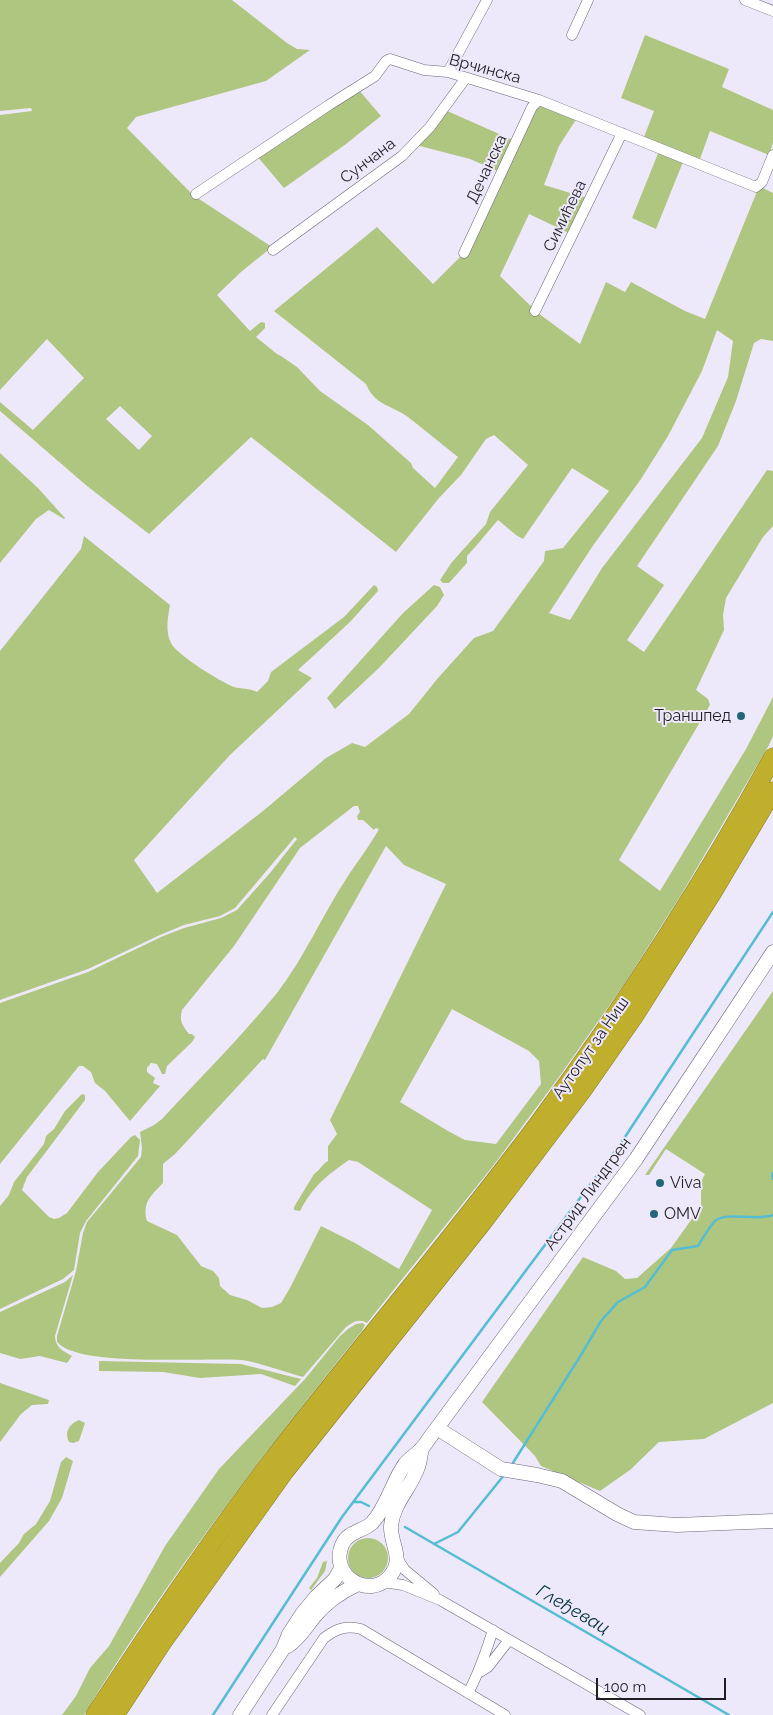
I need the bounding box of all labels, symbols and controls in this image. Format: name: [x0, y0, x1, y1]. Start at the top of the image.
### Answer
street label: Врчинска: [447, 50, 523, 88]
street label: Дечанска: [463, 132, 511, 206]
street label: Сунчана: [337, 134, 399, 188]
street label: Симићева: [539, 177, 591, 255]
place label: Траншпед: [654, 706, 731, 726]
marker: Траншпед: [735, 710, 747, 722]
street label: Аутопут за Ниш: [549, 993, 633, 1103]
street label: Астрид Линдгрен: [541, 1134, 635, 1254]
place label: Viva: [670, 1173, 701, 1193]
marker: Viva: [654, 1177, 666, 1189]
place label: OMV: [664, 1204, 701, 1224]
marker: OMV: [648, 1208, 660, 1220]
water label: Глеђевац: [533, 1580, 613, 1640]
scale bar: [598, 1668, 728, 1700]
text: 100 m: [604, 1678, 646, 1696]

